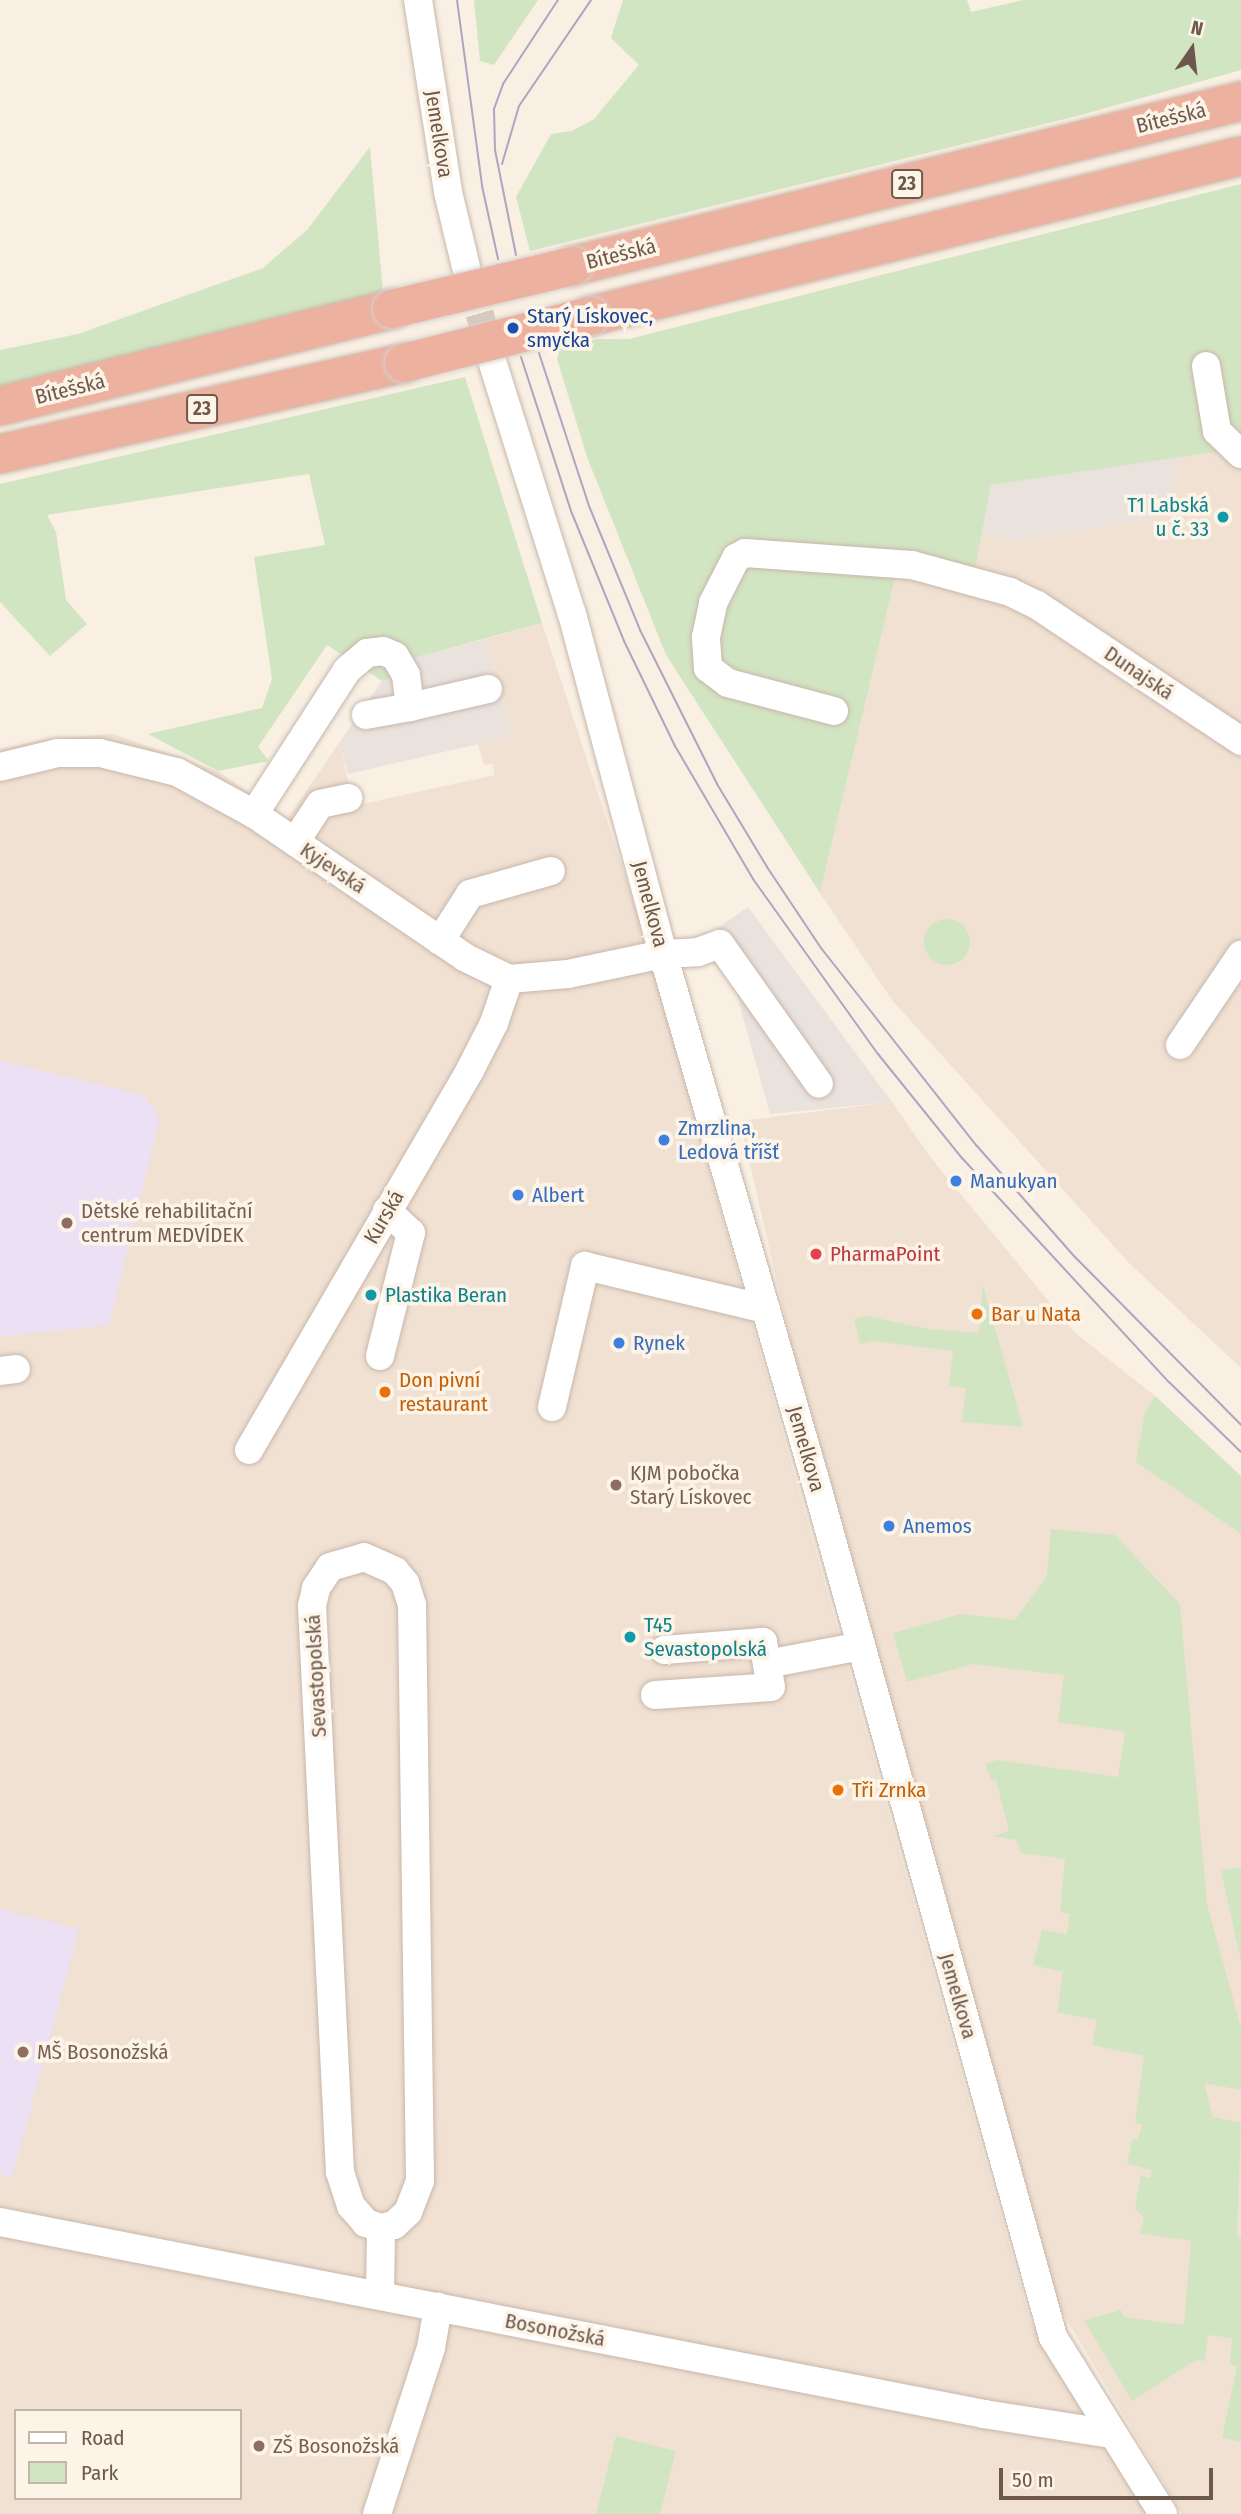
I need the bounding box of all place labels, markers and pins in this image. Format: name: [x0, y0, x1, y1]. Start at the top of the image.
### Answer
place label: Starý Lískovec, smyčka: [527, 303, 653, 353]
marker: Starý Lískovec, smyčka: [505, 320, 521, 336]
place label: T1 Labská u č. 33: [1127, 492, 1209, 542]
marker: T1 Labská u č. 33: [1215, 509, 1231, 525]
place label: Zmrzlina, Ledová tříšť: [678, 1115, 779, 1165]
marker: Zmrzlina, Ledová tříšť: [656, 1132, 672, 1148]
place label: Manukyan: [970, 1168, 1057, 1194]
marker: Manukyan: [948, 1173, 964, 1189]
place label: Albert: [532, 1182, 584, 1208]
marker: Albert: [510, 1187, 526, 1203]
place label: Dětské rehabilitační centrum MEDVÍDEK: [81, 1198, 252, 1248]
marker: Dětské rehabilitační centrum MEDVÍDEK: [59, 1215, 75, 1231]
place label: PharmaPoint: [830, 1241, 940, 1267]
marker: PharmaPoint: [808, 1246, 824, 1262]
place label: Plastika Beran: [385, 1282, 507, 1308]
marker: Plastika Beran: [363, 1287, 379, 1303]
place label: Bar u Nata: [991, 1301, 1081, 1327]
marker: Bar u Nata: [969, 1306, 985, 1322]
place label: Rynek: [633, 1330, 685, 1356]
marker: Rynek: [611, 1335, 627, 1351]
place label: Don pivní restaurant: [399, 1367, 488, 1417]
marker: Don pivní restaurant: [377, 1384, 393, 1400]
place label: KJM pobočka Starý Lískovec: [630, 1460, 752, 1510]
marker: KJM pobočka Starý Lískovec: [608, 1477, 624, 1493]
place label: Anemos: [903, 1513, 972, 1539]
marker: Anemos: [881, 1518, 897, 1534]
place label: T45 Sevastopolská: [644, 1612, 767, 1662]
marker: T45 Sevastopolská: [622, 1629, 638, 1645]
place label: Tři Zrnka: [852, 1777, 926, 1803]
marker: Tři Zrnka: [830, 1782, 846, 1798]
place label: MŠ Bosonožská: [37, 2039, 168, 2065]
marker: MŠ Bosonožská: [15, 2044, 31, 2060]
place label: ZŠ Bosonožská: [273, 2433, 399, 2459]
marker: ZŠ Bosonožská: [251, 2438, 267, 2454]

